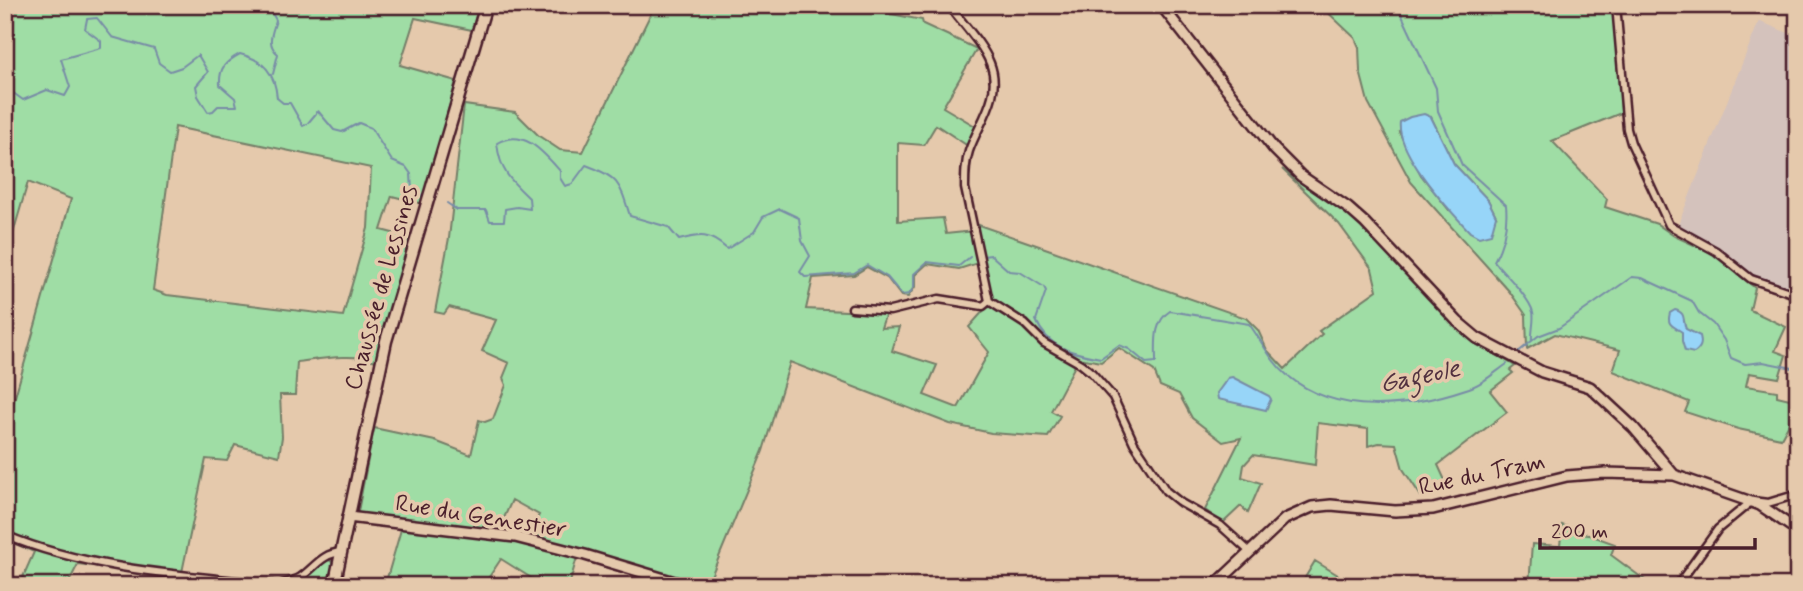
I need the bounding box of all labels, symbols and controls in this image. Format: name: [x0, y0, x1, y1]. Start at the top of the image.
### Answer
street label: Chaussée de Lessines: [338, 182, 426, 394]
water label: Gageole: [1377, 352, 1465, 405]
street label: Rue du Tram: [1416, 446, 1548, 504]
street label: Rue du Genestier: [393, 488, 569, 546]
scale bar: [1540, 507, 1756, 551]
text: 200 m: [1551, 518, 1608, 546]

